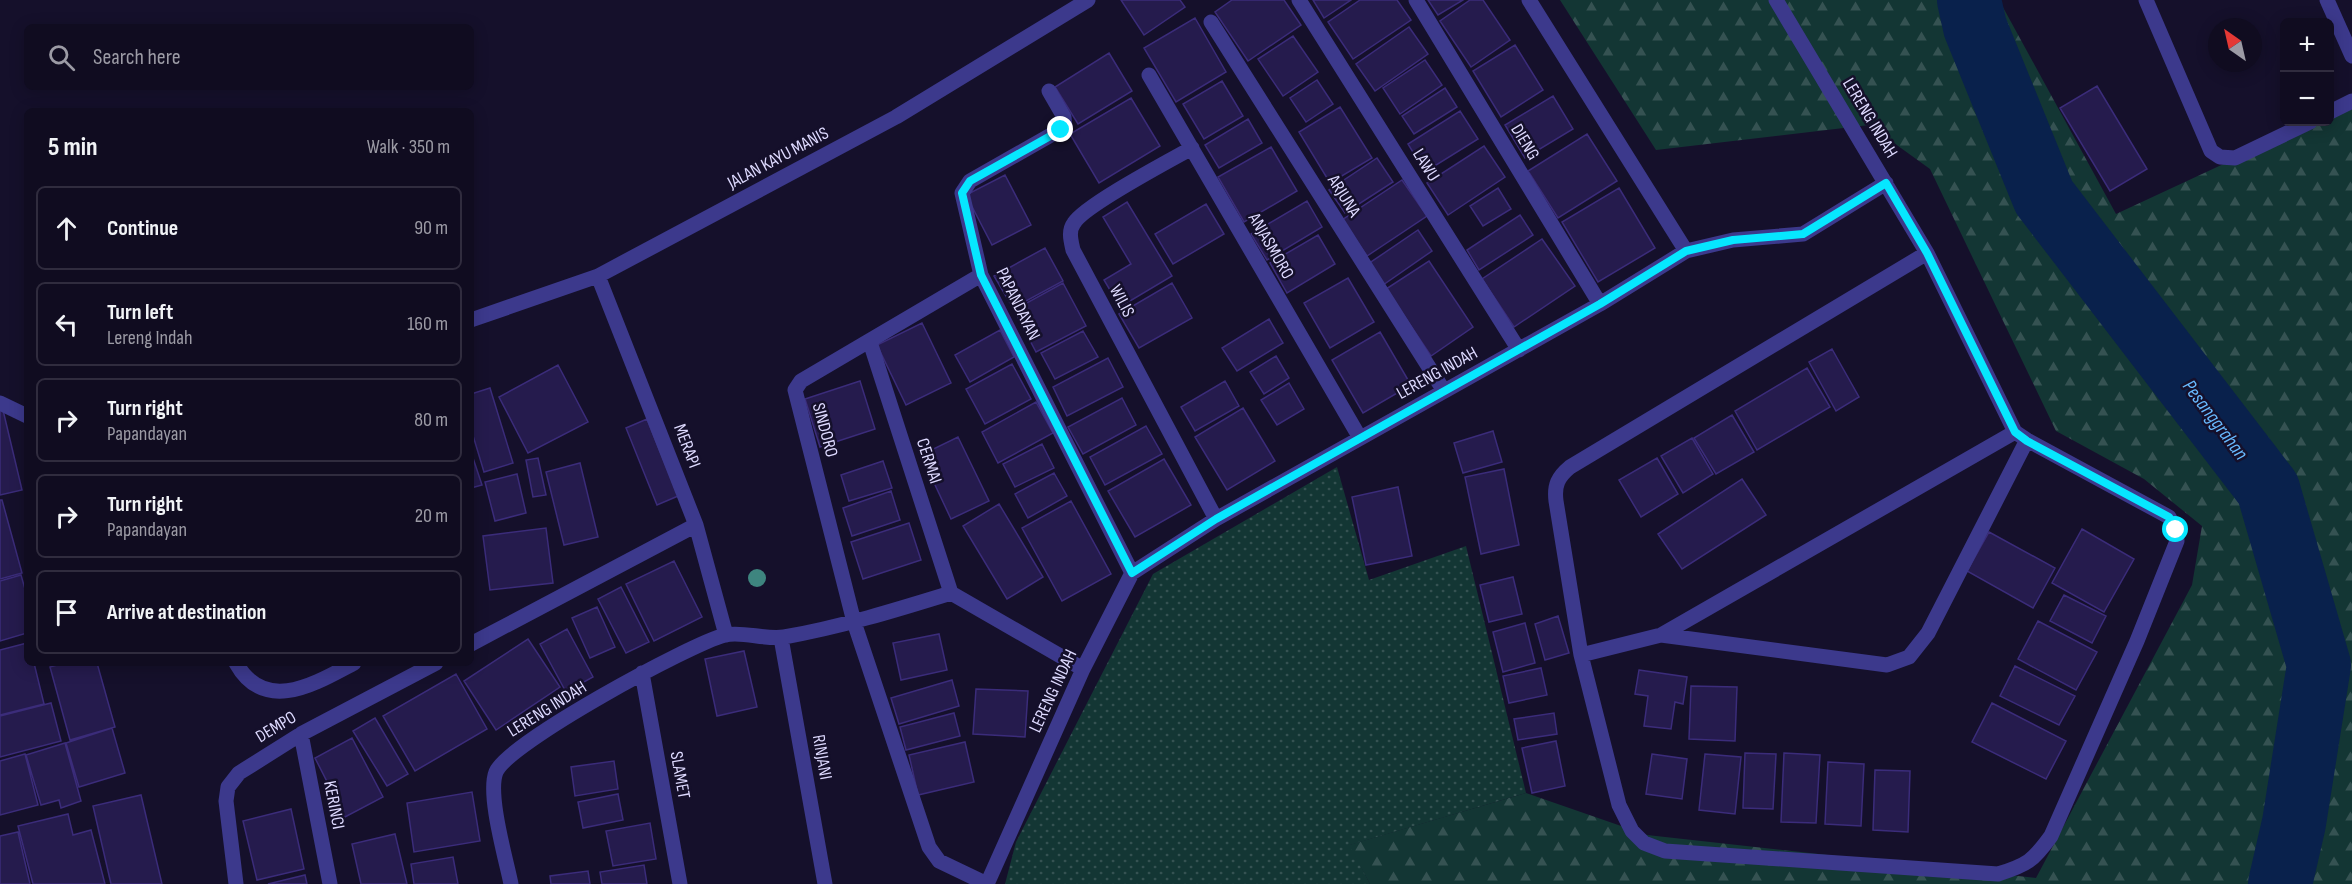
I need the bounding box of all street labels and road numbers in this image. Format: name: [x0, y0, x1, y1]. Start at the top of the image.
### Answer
street label: LERENG INDAH: [1838, 74, 1902, 162]
street label: DIENG: [1506, 120, 1544, 164]
street label: JALAN KAYU MANIS: [723, 122, 832, 194]
street label: LAWU: [1408, 145, 1444, 185]
street label: ARJUNA: [1323, 170, 1365, 221]
street label: ANJASMORO: [1243, 208, 1298, 283]
street label: PAPANDAYAN: [991, 264, 1045, 344]
street label: WILIS: [1105, 281, 1139, 321]
street label: LERENG INDAH: [1393, 342, 1481, 404]
street label: SINDORO: [808, 401, 842, 459]
street label: MERAPI: [669, 421, 705, 471]
street label: CERMAI: [912, 436, 946, 486]
street label: LERENG INDAH: [1025, 646, 1081, 736]
street label: LERENG INDAH: [504, 676, 590, 742]
street label: DEMPO: [252, 707, 300, 747]
street label: RINJANI: [808, 733, 836, 781]
street label: SLAMET: [666, 750, 694, 800]
street label: KERINCI: [319, 779, 349, 831]

